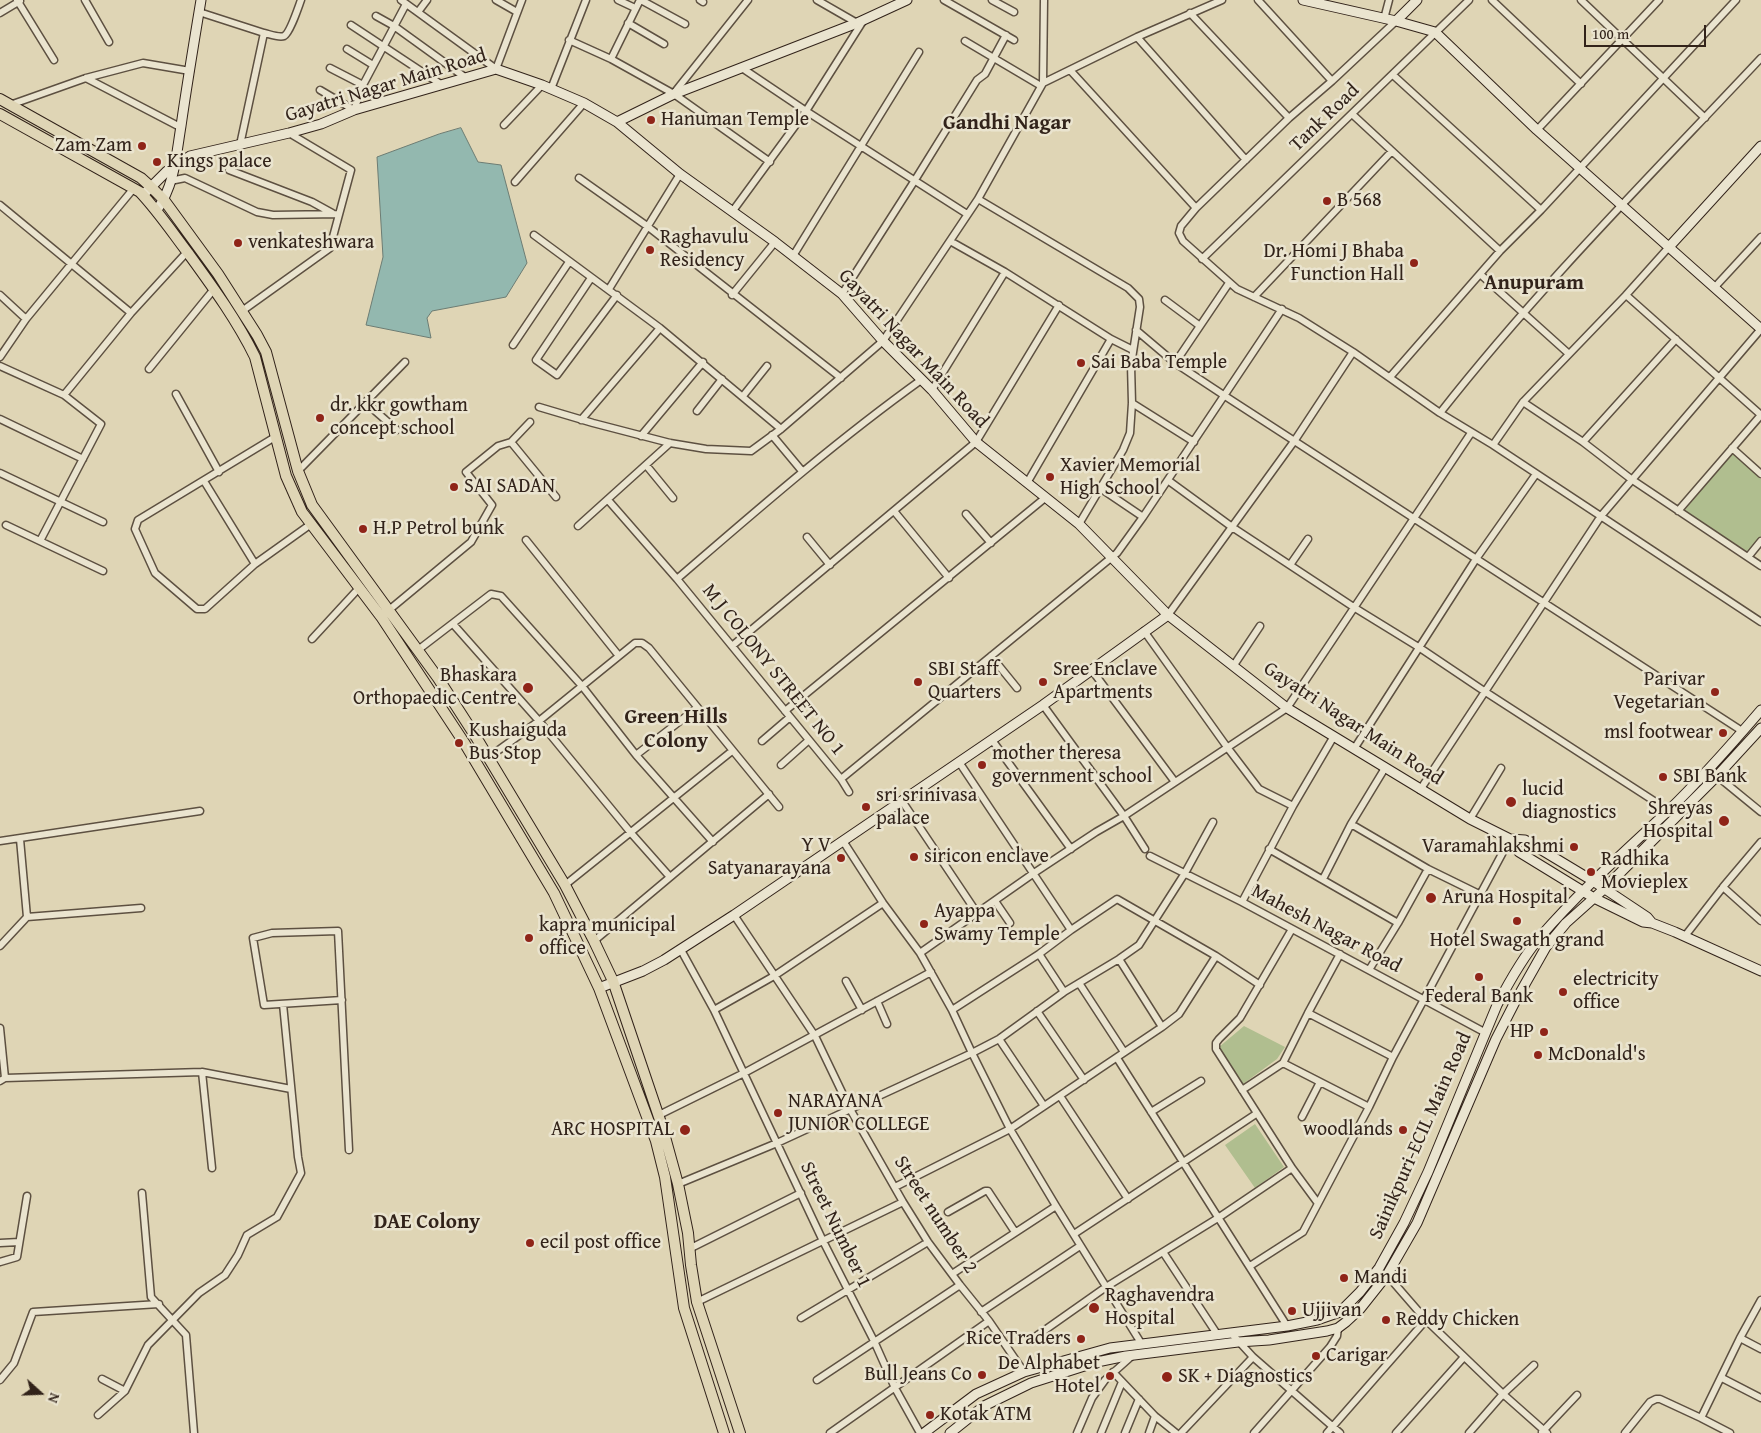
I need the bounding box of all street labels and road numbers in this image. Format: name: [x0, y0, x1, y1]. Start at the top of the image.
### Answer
street label: Gayatri Nagar Main Road: [282, 44, 490, 128]
street label: Tank Road: [1285, 79, 1365, 157]
street label: Gayatri Nagar Main Road: [833, 264, 993, 434]
street label: M J COLONY STREET NO 1: [696, 579, 850, 761]
street label: Gayatri Nagar Main Road: [1259, 657, 1447, 791]
street label: Mahesh Nagar Road: [1247, 879, 1405, 979]
street label: Sainikpuri-ECIL Main Road: [1364, 1029, 1478, 1243]
street label: Street number 2: [888, 1152, 982, 1278]
street label: Street Number 1: [794, 1158, 876, 1292]

